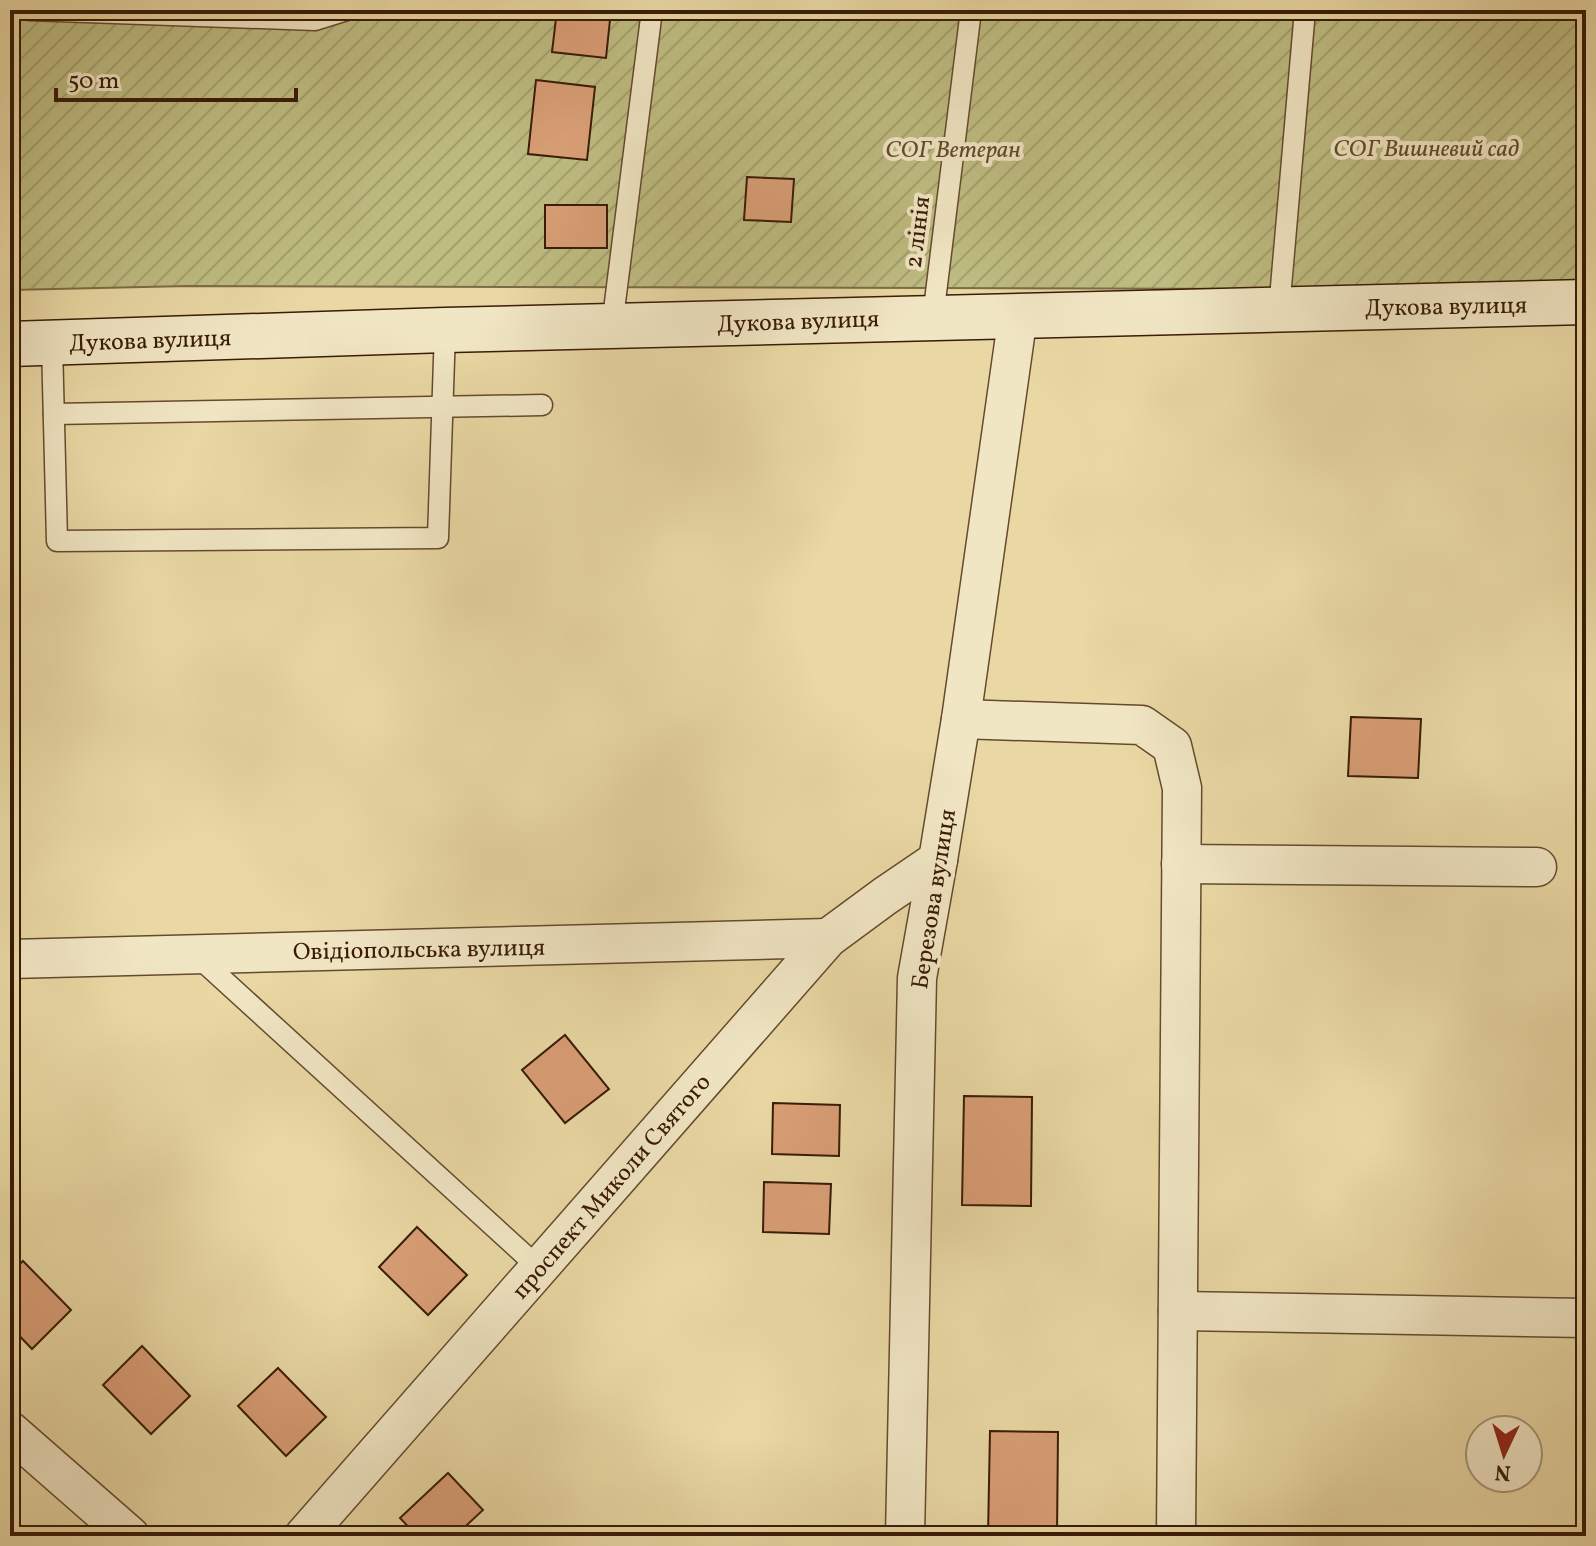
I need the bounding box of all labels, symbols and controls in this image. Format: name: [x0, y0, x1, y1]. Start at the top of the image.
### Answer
scale bar: [56, 52, 296, 102]
text: 50 m: [68, 65, 120, 99]
park label: СОГ Вишневий сад: [1333, 133, 1519, 167]
park label: СОГ Ветеран: [885, 134, 1021, 168]
street label: 2 лінія: [898, 194, 940, 270]
street label: Дукова вулиця: [1365, 290, 1528, 326]
street label: Дукова вулиця: [716, 303, 880, 343]
street label: Дукова вулиця: [68, 322, 232, 362]
street label: Березова вулиця: [904, 807, 966, 992]
street label: Овідіопольська вулиця: [293, 932, 546, 970]
street label: проспект Миколи Святого: [505, 1067, 720, 1307]
north arrow: [1464, 1414, 1544, 1494]
text: N: [1494, 1455, 1512, 1487]

